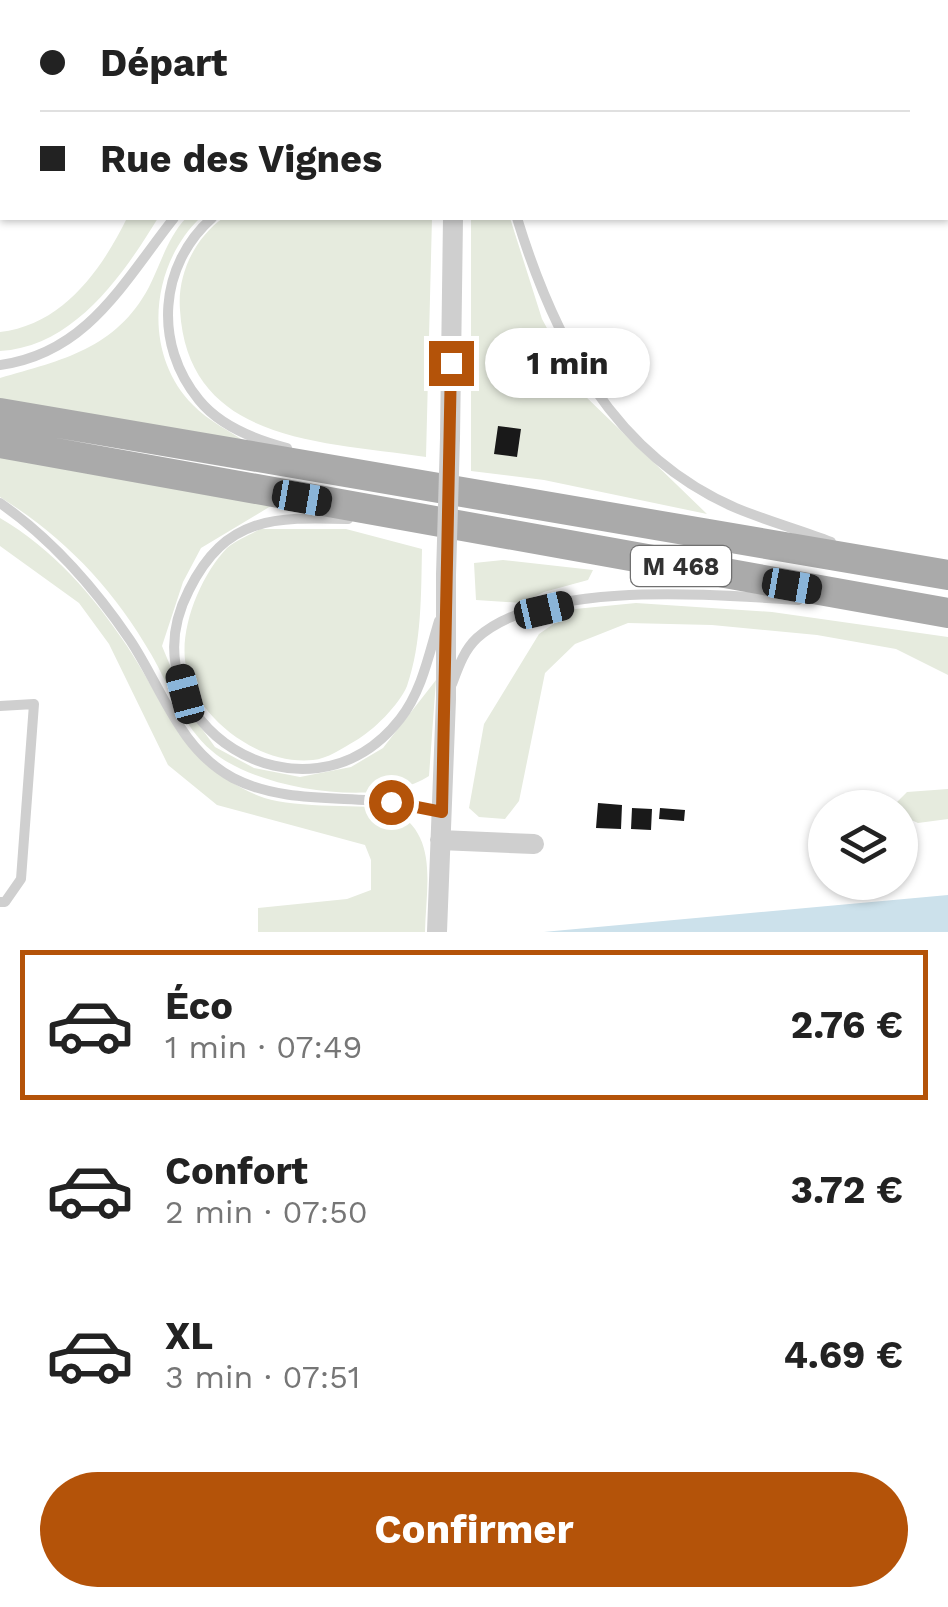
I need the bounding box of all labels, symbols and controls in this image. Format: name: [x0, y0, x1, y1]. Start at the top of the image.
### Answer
text: Départ: [100, 41, 227, 85]
text: Rue des Vignes: [100, 137, 382, 181]
callout: 1 min: [486, 328, 651, 398]
route end: [429, 341, 474, 386]
text: 1 min: [526, 344, 609, 382]
car: [270, 478, 334, 518]
road number: M 468: [631, 546, 731, 586]
car: [760, 566, 824, 606]
car: [511, 589, 577, 631]
car: [163, 661, 207, 727]
route start: [369, 780, 414, 825]
map controls: [808, 790, 918, 900]
button: layers: [808, 790, 918, 900]
icon: car: [45, 980, 135, 1070]
text: Éco: [165, 984, 233, 1028]
text: 2.76 €: [791, 1003, 903, 1047]
text: 1 min · 07:49: [165, 1028, 362, 1066]
icon: car: [45, 1145, 135, 1235]
text: Confort: [165, 1149, 308, 1193]
text: 3.72 €: [790, 1168, 903, 1212]
text: 2 min · 07:50: [165, 1193, 368, 1231]
icon: car: [45, 1310, 135, 1400]
text: XL: [165, 1314, 213, 1358]
text: 4.69 €: [783, 1333, 903, 1377]
text: 3 min · 07:51: [165, 1358, 360, 1396]
button: Confirmer: [40, 1472, 908, 1587]

